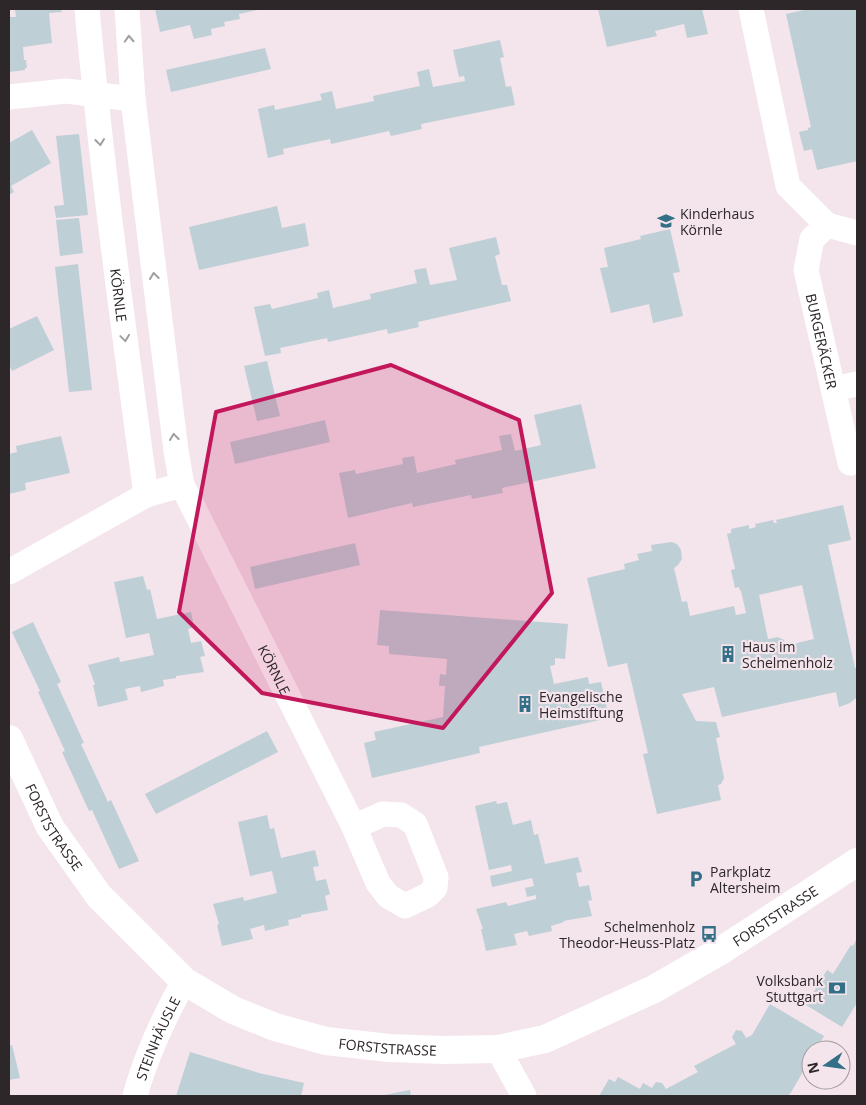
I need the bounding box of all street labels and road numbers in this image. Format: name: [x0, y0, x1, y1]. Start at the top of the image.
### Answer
street label: KÖRNLE: [107, 267, 132, 323]
street label: BURGERÄCKER: [802, 292, 842, 391]
street label: KÖRNLE: [254, 641, 295, 698]
street label: FORSTSTRASSE: [21, 780, 87, 874]
street label: FORSTSTRASSE: [729, 881, 821, 950]
street label: STEINHÄUSLE: [131, 993, 184, 1083]
street label: FORSTSTRASSE: [338, 1033, 437, 1059]

